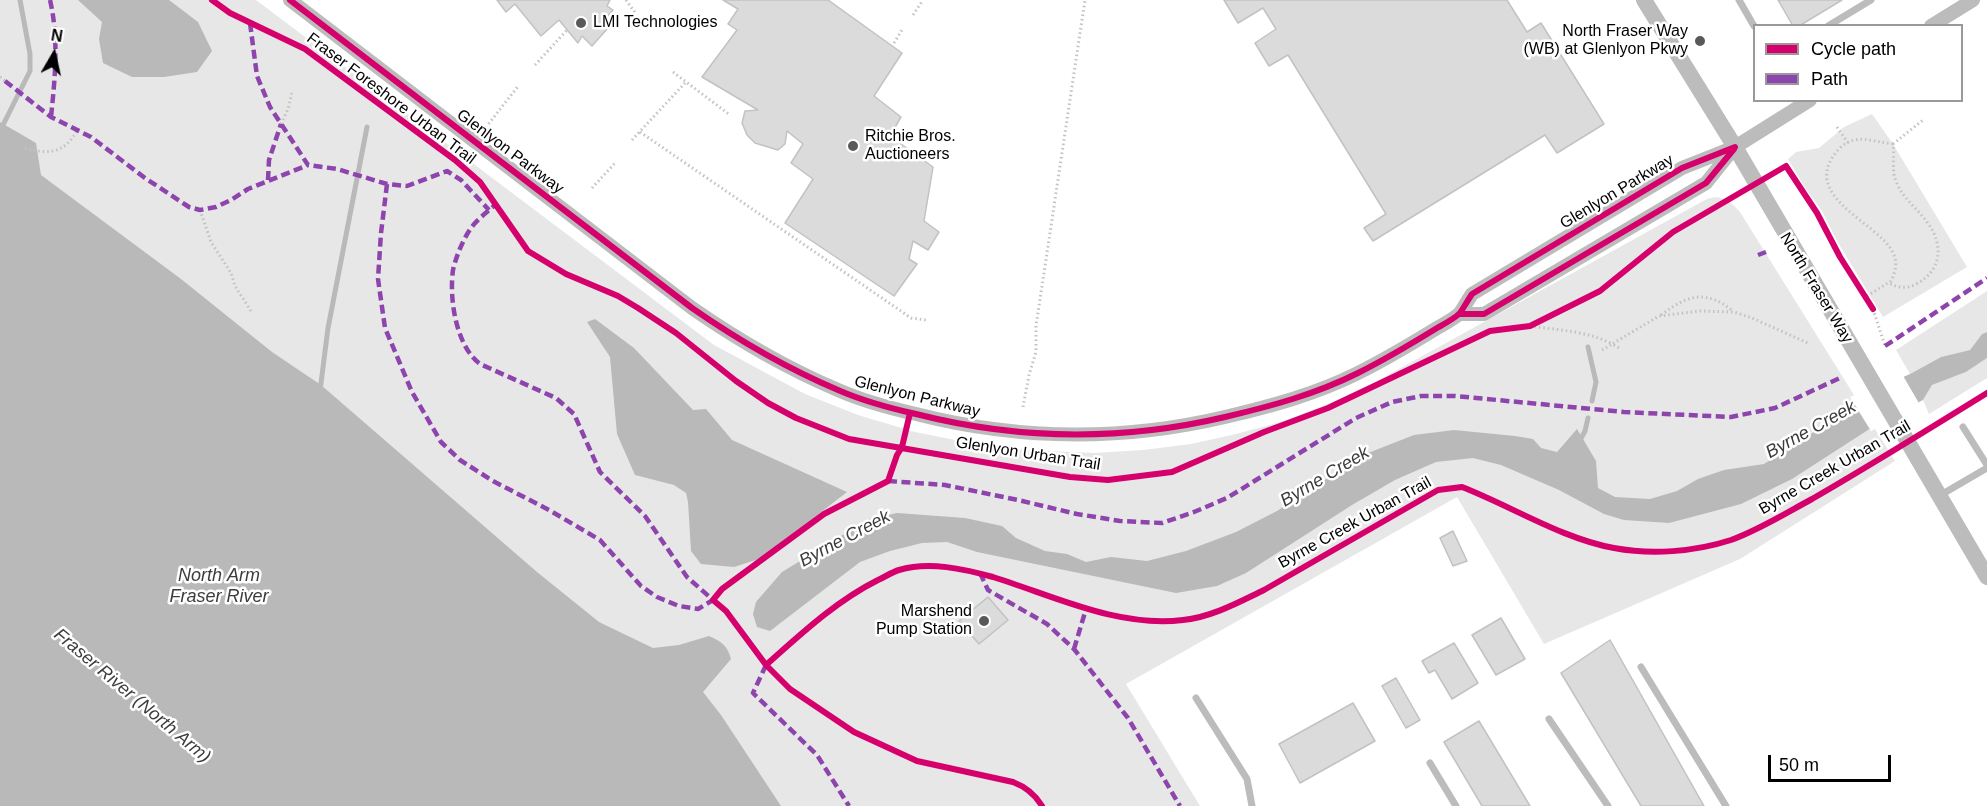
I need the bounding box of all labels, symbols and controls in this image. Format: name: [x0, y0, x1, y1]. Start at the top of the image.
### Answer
place label: LMI Technologies: [593, 13, 718, 33]
marker: LMI Technologies: [574, 16, 588, 30]
place label: North Fraser Way (WB) at Glenlyon Pkwy: [1524, 22, 1688, 60]
north arrow: [24, 24, 84, 84]
legend: [1753, 24, 1963, 102]
text: N: [50, 26, 64, 45]
street label: Fraser Foreshore Urban Trail: [303, 29, 479, 169]
marker: North Fraser Way (WB) at Glenlyon Pkwy: [1693, 34, 1707, 48]
text: Cycle path: [1811, 39, 1896, 59]
text: Path: [1811, 69, 1848, 89]
street label: Glenlyon Parkway: [453, 106, 567, 198]
place label: Ritchie Bros. Auctioneers: [865, 127, 956, 165]
marker: Ritchie Bros. Auctioneers: [846, 139, 860, 153]
street label: Glenlyon Parkway: [1557, 151, 1677, 233]
street label: North Fraser Way: [1775, 229, 1857, 347]
street label: Glenlyon Parkway: [852, 372, 982, 422]
water label: Byrne Creek: [1762, 396, 1860, 464]
street label: Byrne Creek Urban Trail: [1756, 417, 1914, 519]
street label: Glenlyon Urban Trail: [954, 433, 1102, 475]
water label: Byrne Creek: [1277, 442, 1373, 512]
street label: Byrne Creek Urban Trail: [1275, 473, 1435, 573]
water label: Byrne Creek: [796, 506, 894, 572]
water label: North Arm Fraser River: [169, 565, 269, 608]
place label: Marshend Pump Station: [876, 602, 972, 640]
marker: Marshend Pump Station: [977, 614, 991, 628]
water label: Fraser River (North Arm): [49, 624, 215, 768]
scale bar: [1771, 743, 1894, 781]
text: 50 m: [1779, 755, 1819, 775]

